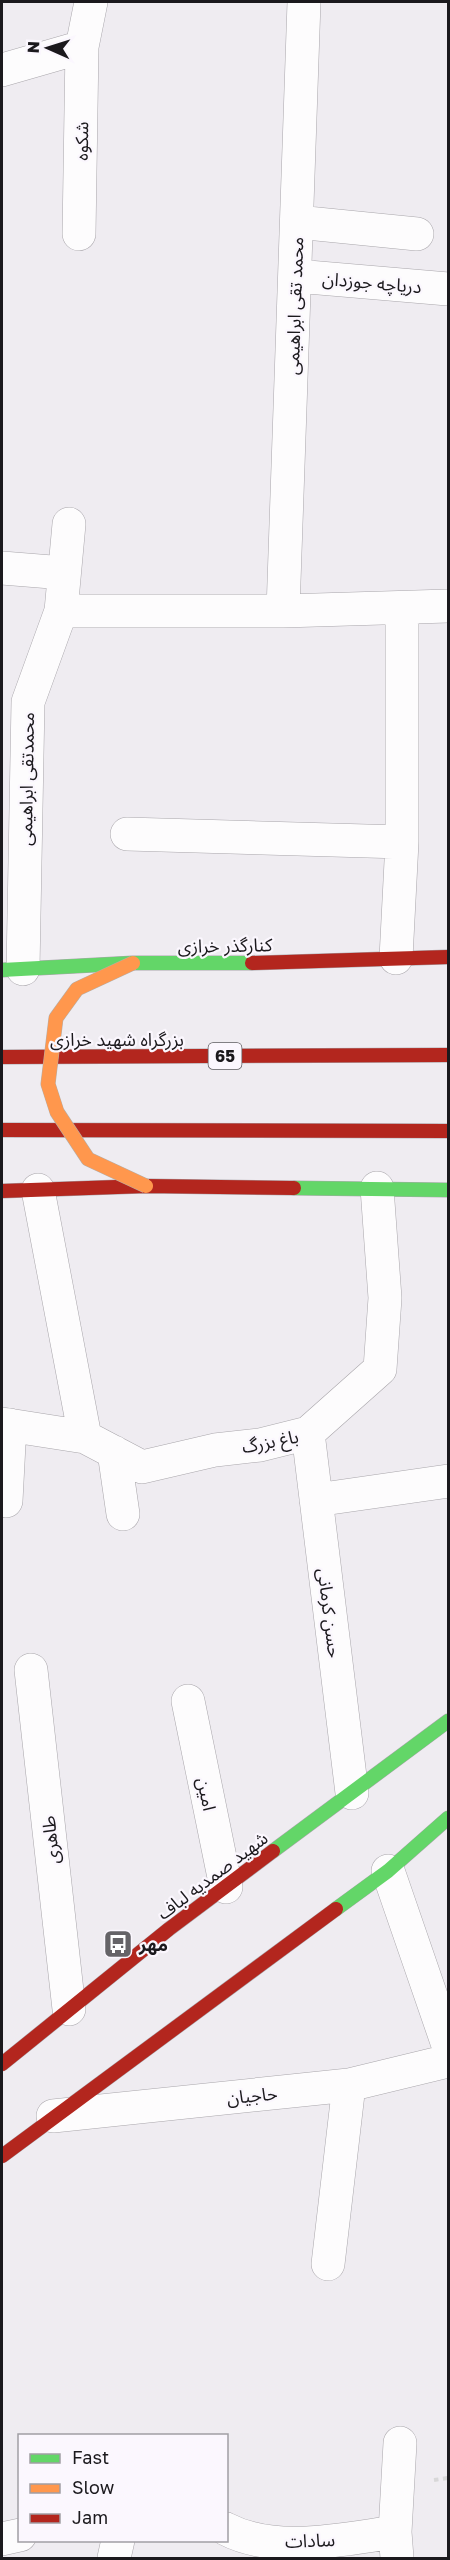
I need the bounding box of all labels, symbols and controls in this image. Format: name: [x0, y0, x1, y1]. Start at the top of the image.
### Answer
north arrow: [18, 18, 78, 78]
text: N: [23, 41, 43, 54]
street label: شکوه: [70, 121, 93, 161]
street label: محمد تقی ابراهیمی: [281, 237, 308, 375]
street label: دریاچه جوزدان: [321, 267, 423, 298]
street label: محمدتقی ابراهیمی: [14, 712, 39, 846]
street label: کنارگذر خرازی: [177, 933, 273, 958]
street label: بزرگراه شهید خرازی: [50, 1028, 184, 1051]
road number: 65: [208, 1043, 242, 1069]
street label: باغ بزرگ: [240, 1425, 301, 1461]
street label: حسن کرمانی: [313, 1567, 346, 1659]
street label: امین: [192, 1775, 221, 1813]
street label: طاهری: [37, 1815, 64, 1865]
street label: شهید صمدیه لباف: [152, 1826, 272, 1924]
bus stop icon: مهر: [102, 1928, 134, 1960]
place label: مهر: [138, 1933, 168, 1956]
street label: حاجیان: [226, 2081, 278, 2110]
legend: [18, 2434, 228, 2542]
text: Fast: [72, 2446, 109, 2468]
text: Slow: [72, 2476, 115, 2498]
text: Jam: [72, 2506, 108, 2528]
street label: سادات: [285, 2528, 335, 2552]

